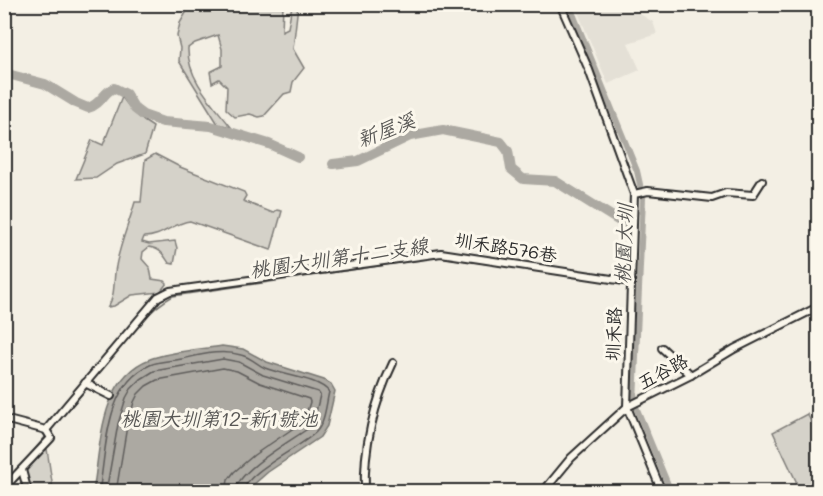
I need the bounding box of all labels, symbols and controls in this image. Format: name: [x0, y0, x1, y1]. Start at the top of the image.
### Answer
water label: 新屋溪: [353, 106, 419, 152]
water label: 桃園大圳: [609, 202, 637, 284]
street label: 圳禾路576巷: [453, 227, 559, 267]
water label: 桃園大圳第十二支線: [248, 231, 431, 282]
street label: 圳禾路: [600, 307, 626, 361]
street label: 五谷路: [633, 348, 692, 394]
water label: 桃園大圳第12-新1號池: [120, 405, 319, 431]

